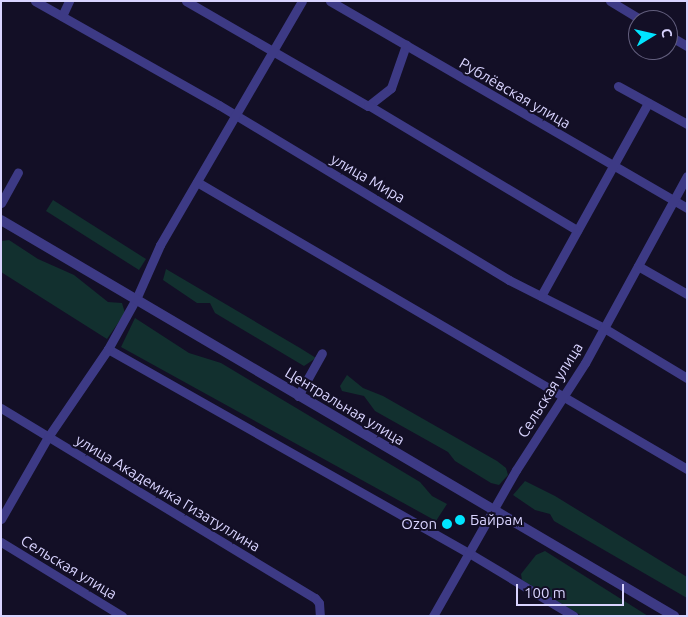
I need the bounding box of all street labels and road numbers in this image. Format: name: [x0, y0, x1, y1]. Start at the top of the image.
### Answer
street label: Рублёвская улица: [456, 54, 574, 132]
street label: улица Мира: [328, 149, 408, 207]
street label: Сельская улица: [513, 339, 587, 441]
street label: Центральная улица: [282, 363, 408, 449]
street label: улица Академика Гизатуллина: [72, 431, 264, 555]
street label: Сельская улица: [18, 531, 120, 603]

